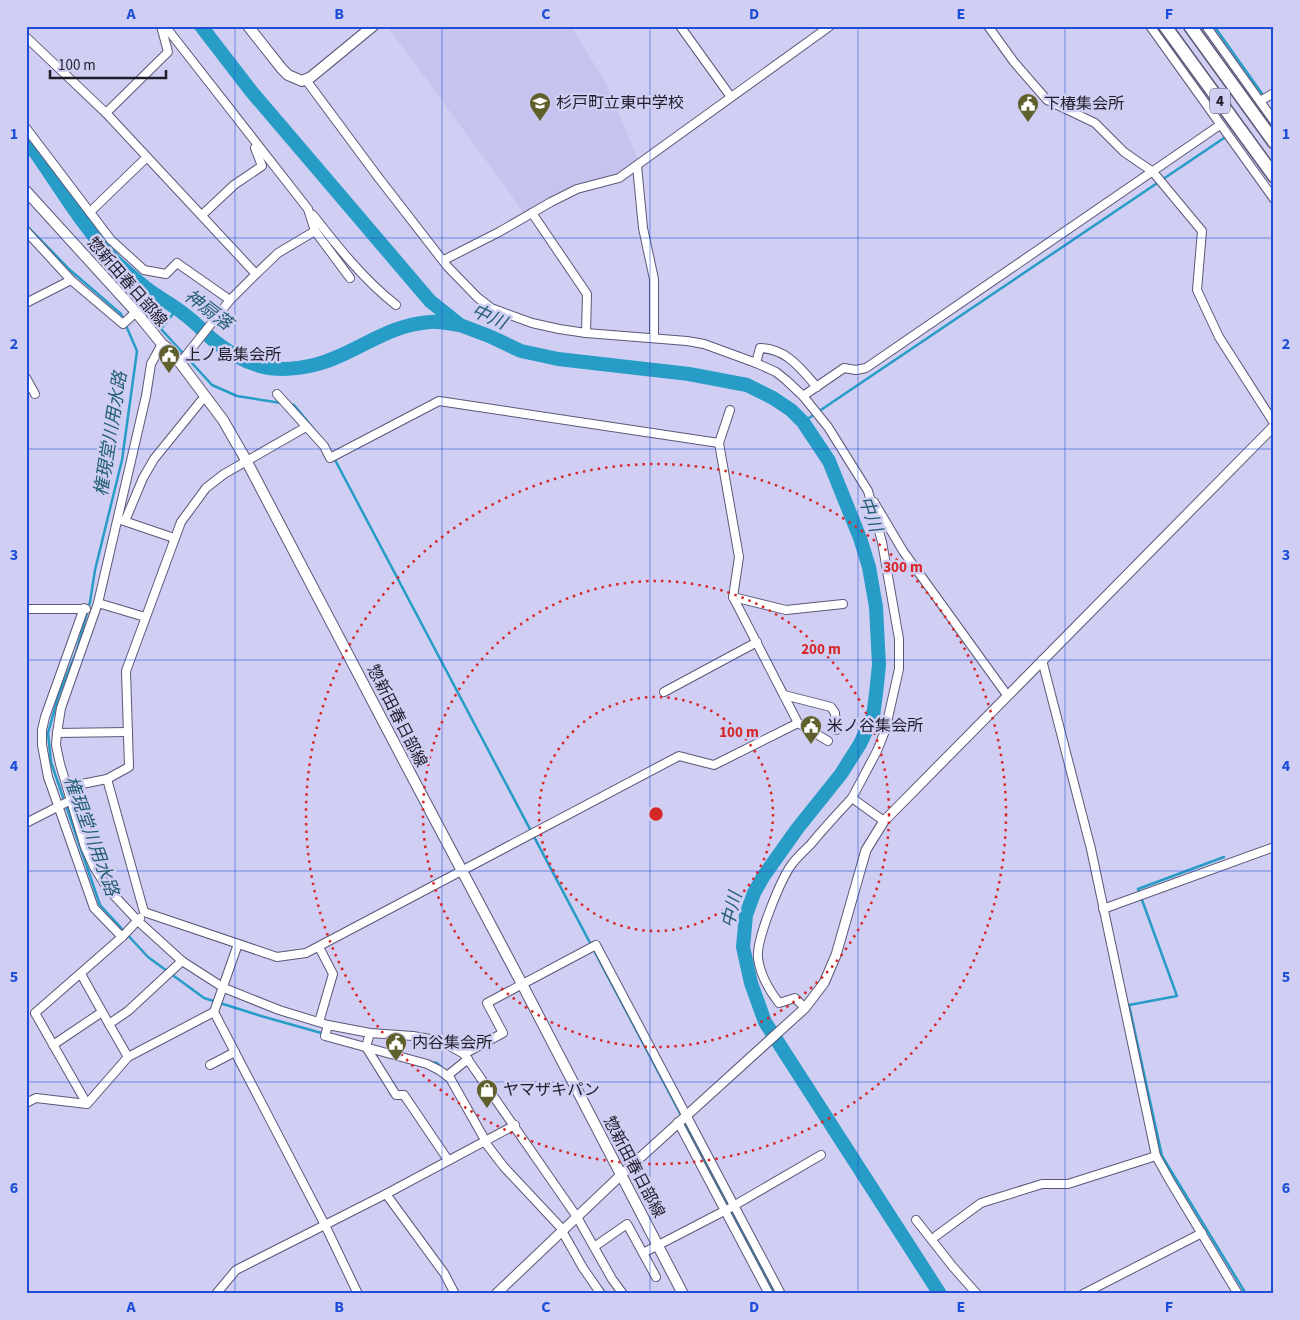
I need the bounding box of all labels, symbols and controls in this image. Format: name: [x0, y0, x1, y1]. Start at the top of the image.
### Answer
text: A: [125, 3, 136, 25]
text: B: [334, 3, 344, 25]
text: C: [541, 3, 551, 25]
text: D: [749, 3, 759, 25]
text: E: [957, 3, 965, 25]
text: F: [1165, 3, 1173, 25]
scale bar: [50, 48, 166, 80]
text: 100 m: [58, 55, 96, 76]
road number: 4: [1210, 88, 1230, 114]
school or university icon: 杉戸町立東中学校: [528, 91, 552, 122]
place label: 杉戸町立東中学校: [556, 92, 684, 114]
public building icon: 下椿集会所: [1016, 92, 1040, 123]
place label: 下椿集会所: [1044, 93, 1124, 115]
text: 1: [10, 123, 18, 145]
text: 1: [1282, 123, 1290, 145]
street label: 惣新田春日部線: [82, 233, 172, 331]
water label: 神扇落: [179, 284, 239, 338]
water label: 中川: [467, 298, 512, 337]
text: 2: [10, 333, 18, 355]
text: 2: [1282, 333, 1290, 355]
public building icon: 上ノ島集会所: [157, 343, 181, 374]
place label: 上ノ島集会所: [185, 344, 281, 366]
water label: 権現堂川用水路: [89, 368, 134, 498]
water label: 中川: [852, 493, 889, 537]
text: 3: [10, 544, 18, 566]
text: 3: [1282, 544, 1290, 566]
text: 300 m: [883, 557, 923, 578]
text: 200 m: [801, 639, 841, 660]
street label: 惣新田春日部線: [362, 661, 432, 771]
public building icon: 米ノ谷集会所: [799, 714, 823, 745]
place label: 米ノ谷集会所: [827, 715, 923, 737]
text: 100 m: [719, 722, 759, 743]
text: 4: [10, 755, 19, 777]
text: 4: [1282, 755, 1291, 777]
water label: 権現堂川用水路: [58, 773, 125, 901]
centre of rings: [647, 805, 665, 823]
water label: 中川: [716, 888, 749, 930]
text: 5: [10, 966, 18, 988]
text: 5: [1282, 966, 1290, 988]
public building icon: 内谷集会所: [384, 1031, 408, 1062]
place label: 内谷集会所: [412, 1032, 492, 1054]
shop icon: ヤマザキパン: [475, 1078, 499, 1109]
place label: ヤマザキパン: [503, 1079, 600, 1101]
street label: 惣新田春日部線: [598, 1112, 670, 1222]
text: 6: [10, 1177, 18, 1199]
text: 6: [1282, 1177, 1290, 1199]
text: A: [125, 1296, 136, 1318]
text: B: [334, 1296, 344, 1318]
text: C: [541, 1296, 551, 1318]
text: D: [749, 1296, 759, 1318]
text: E: [957, 1296, 965, 1318]
text: F: [1165, 1296, 1173, 1318]

